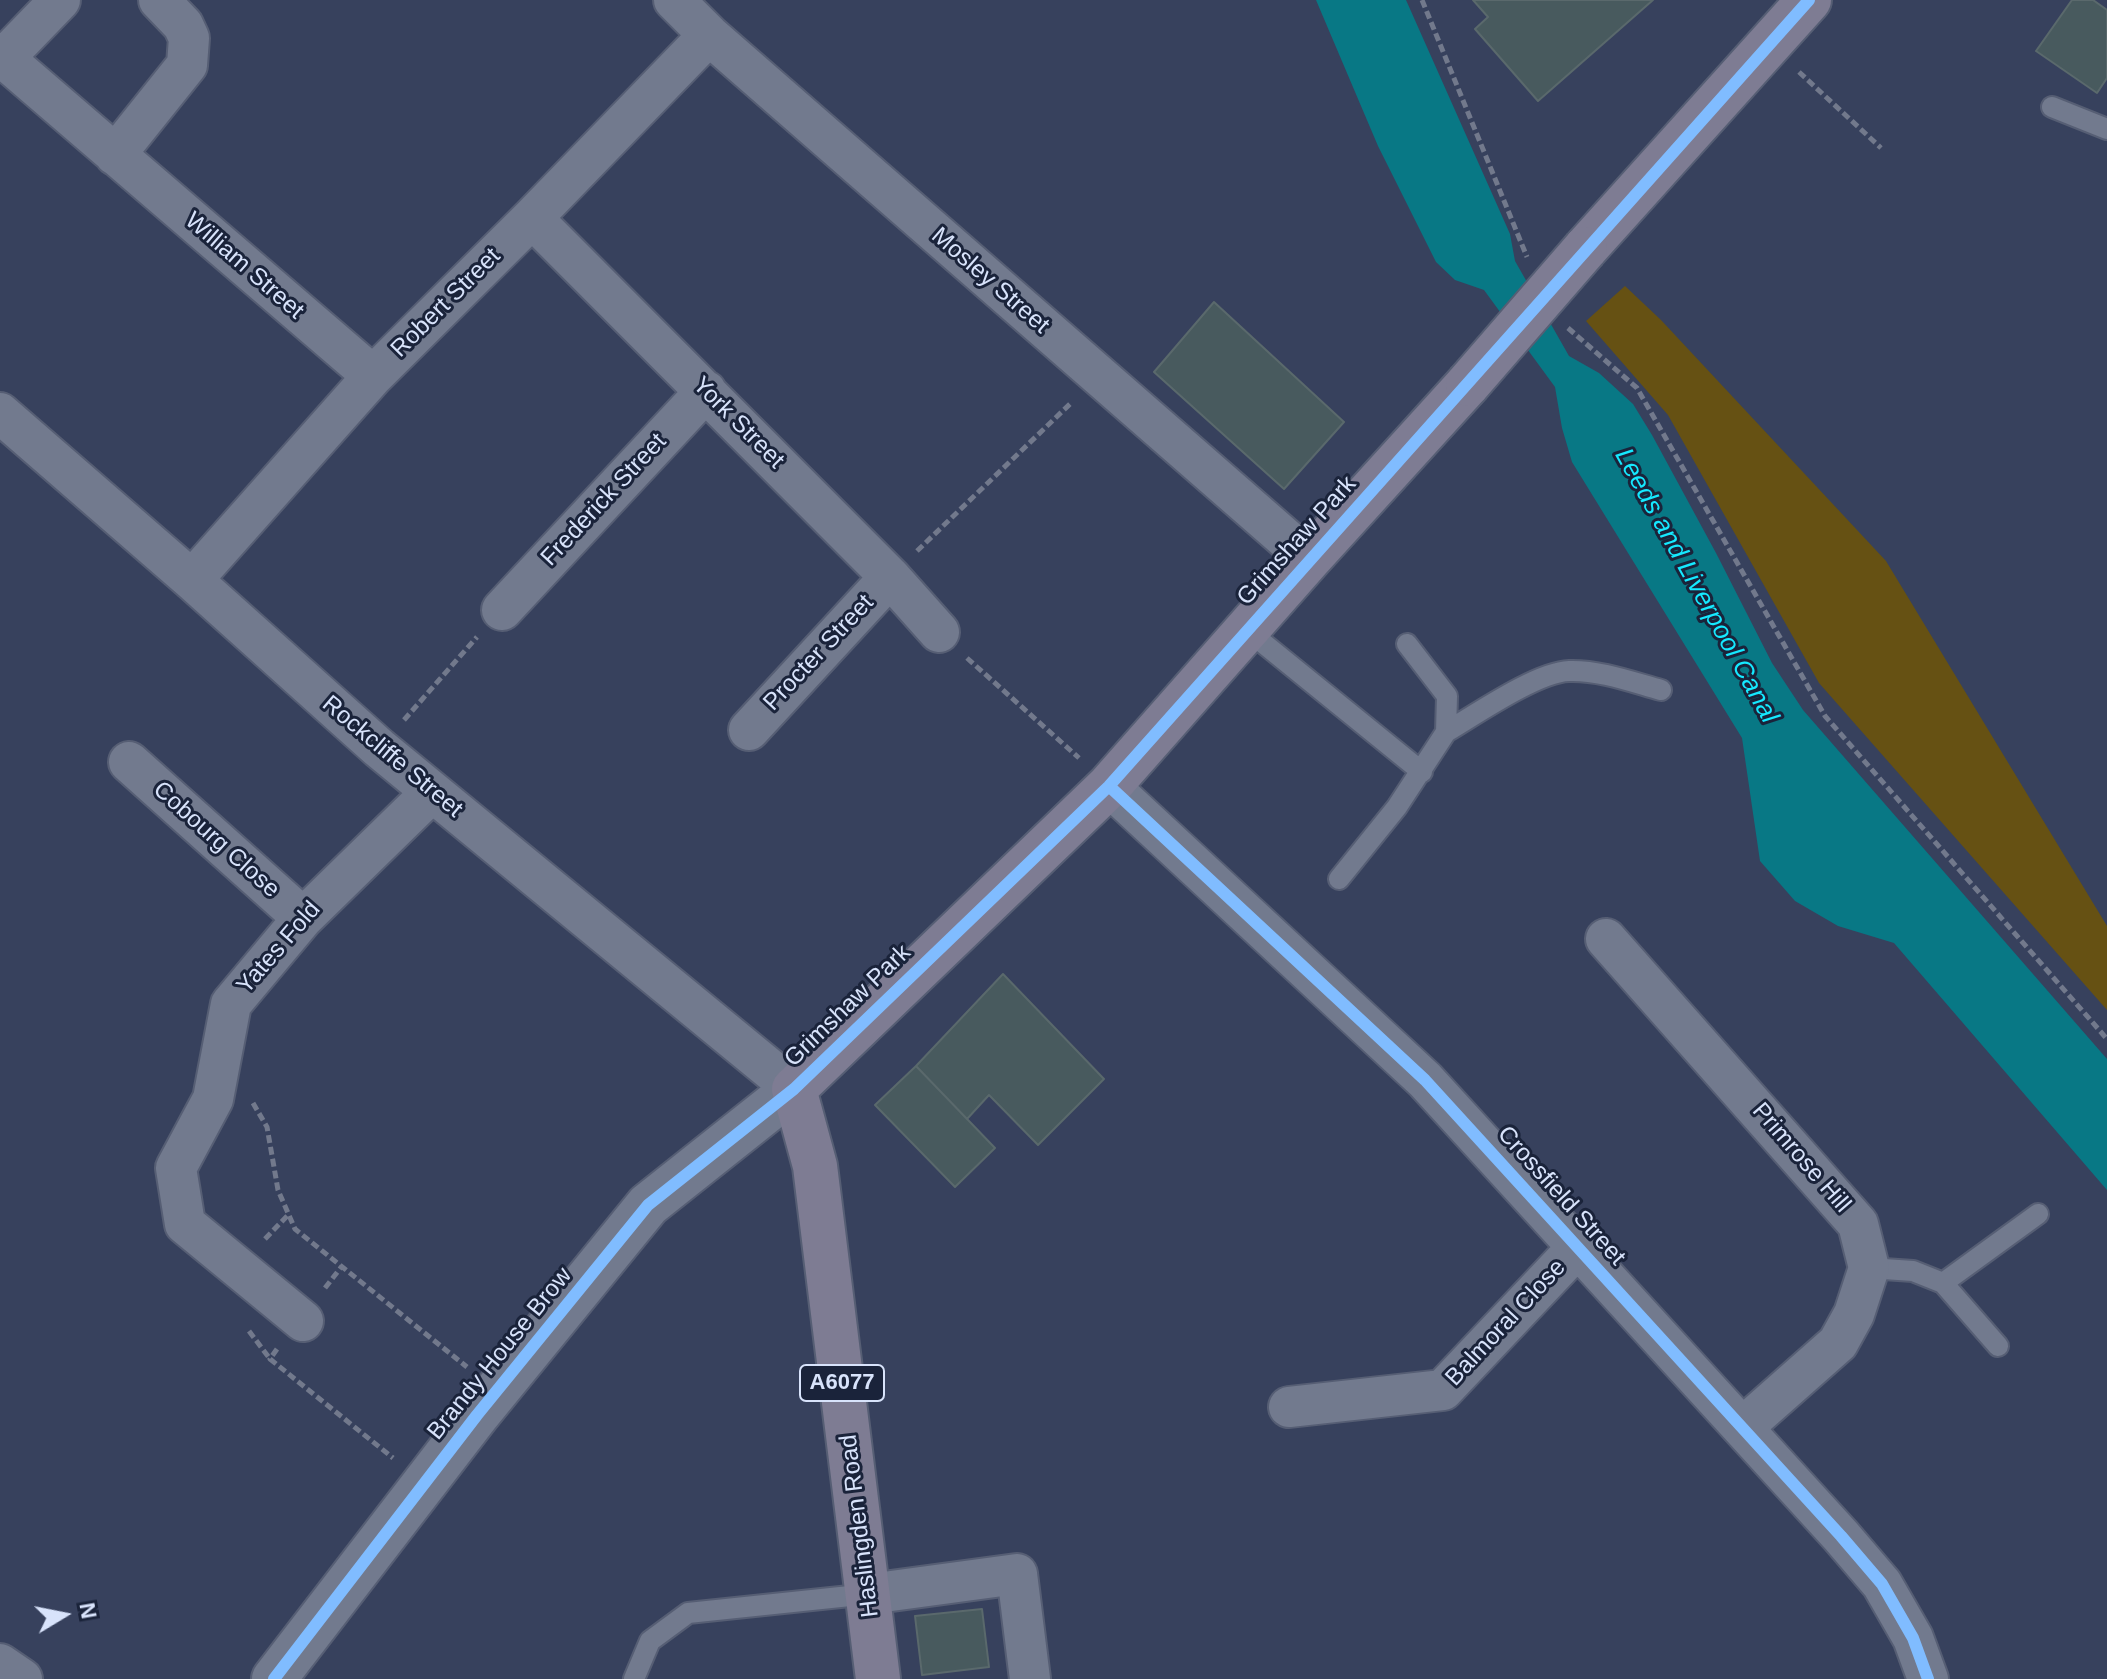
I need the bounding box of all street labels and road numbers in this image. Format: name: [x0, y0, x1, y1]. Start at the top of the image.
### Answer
street label: William Street: [179, 207, 309, 325]
street label: Mosley Street: [925, 222, 1055, 340]
street label: Robert Street: [385, 242, 507, 364]
street label: York Street: [686, 371, 790, 475]
street label: Frederick Street: [535, 428, 673, 572]
street label: Grimshaw Park: [1231, 470, 1363, 612]
street label: Procter Street: [758, 589, 880, 717]
street label: Rockcliffe Street: [316, 690, 468, 824]
street label: Cobourg Close: [147, 776, 285, 904]
street label: Yates Fold: [231, 896, 327, 1000]
street label: Grimshaw Park: [779, 939, 917, 1073]
street label: Primrose Hill: [1746, 1097, 1856, 1219]
street label: Crossfield Street: [1491, 1120, 1631, 1272]
street label: Balmoral Close: [1440, 1254, 1572, 1392]
street label: Brandy House Brow: [422, 1262, 578, 1446]
road number: A6077: [800, 1365, 884, 1401]
street label: Haslingden Road: [834, 1433, 886, 1619]

